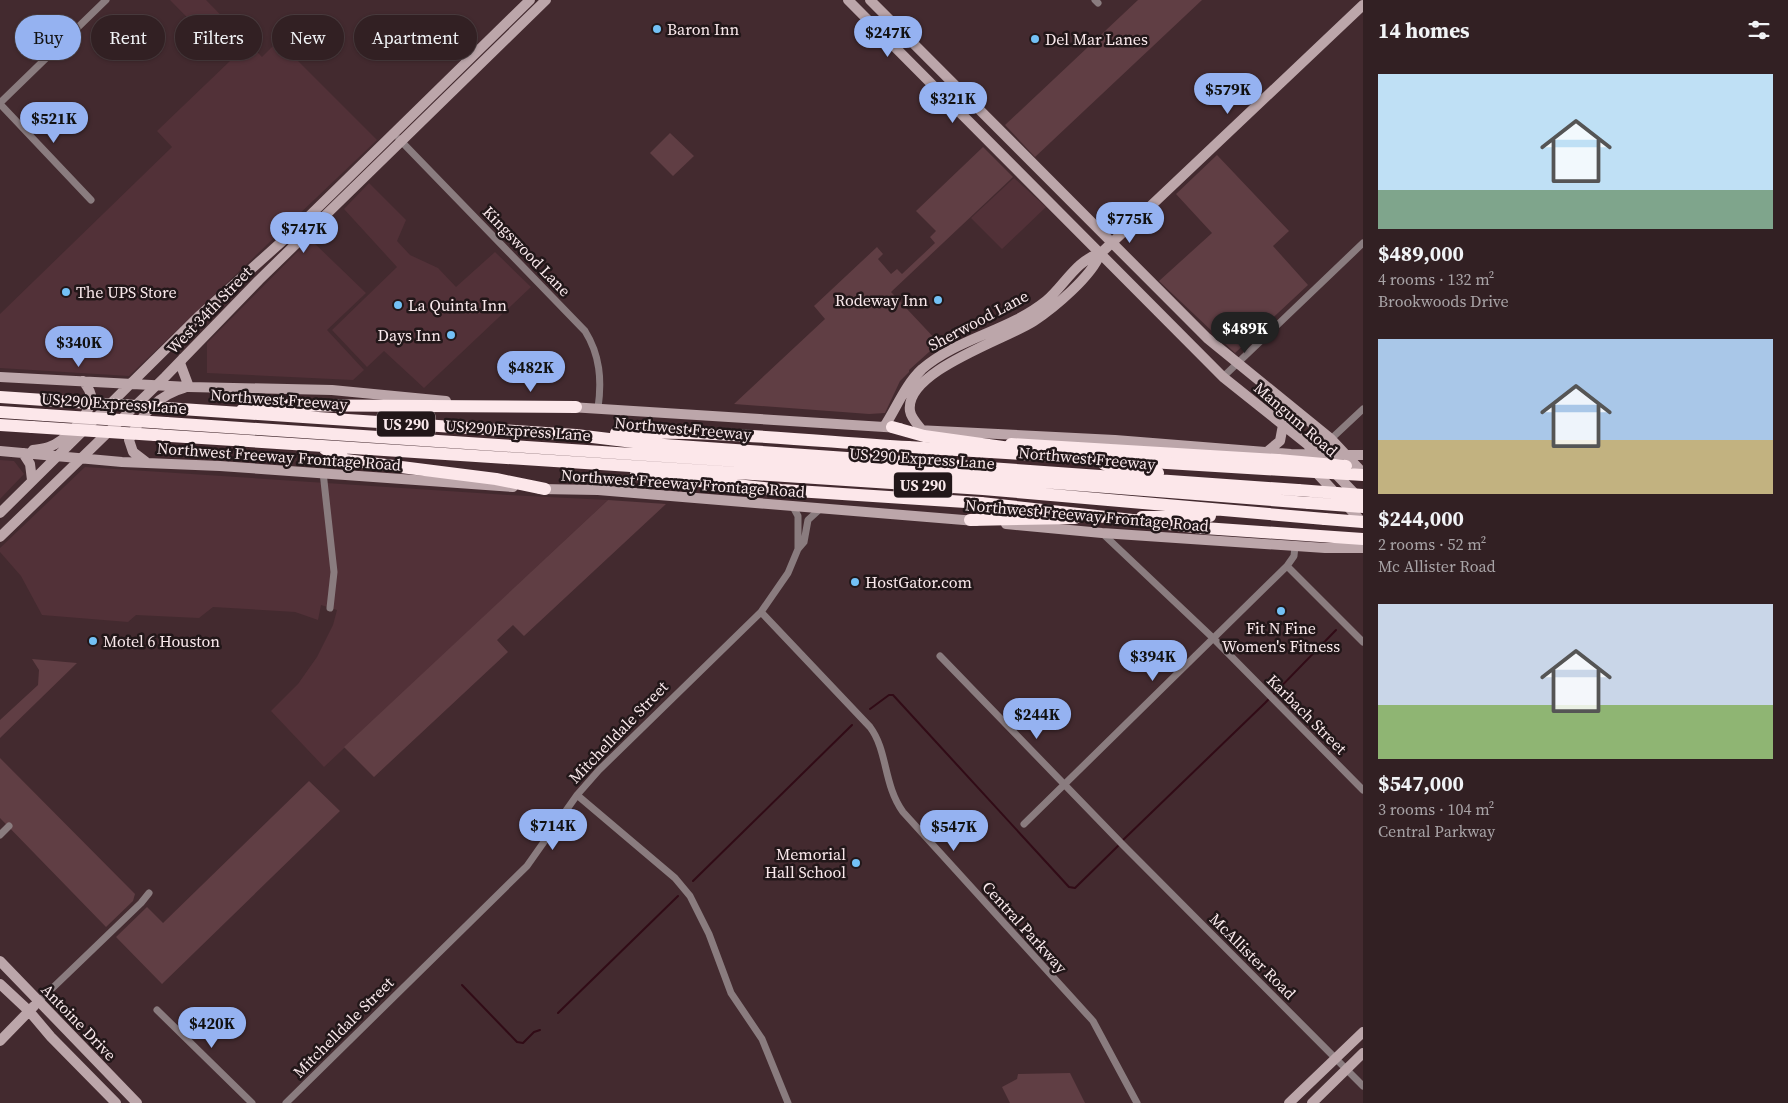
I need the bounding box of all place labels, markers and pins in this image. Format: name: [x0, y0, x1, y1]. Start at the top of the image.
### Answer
pin: $247K: [853, 15, 923, 58]
place label: Baron Inn: [667, 18, 740, 40]
marker: Baron Inn: [651, 23, 663, 35]
place label: Del Mar Lanes: [1045, 28, 1148, 50]
marker: Del Mar Lanes: [1029, 33, 1041, 45]
pin: $579K: [1193, 72, 1263, 115]
pin: $321K: [918, 82, 988, 124]
pin: $521K: [19, 102, 89, 144]
pin: $775K: [1095, 202, 1165, 244]
pin: $747K: [269, 212, 339, 254]
place label: The UPS Store: [76, 281, 177, 303]
marker: The UPS Store: [60, 286, 72, 298]
place label: Rodeway Inn: [835, 289, 928, 311]
place label: La Quinta Inn: [408, 294, 507, 316]
marker: Rodeway Inn: [932, 294, 944, 306]
marker: La Quinta Inn: [392, 299, 404, 311]
pin: $489K: [1210, 312, 1280, 354]
place label: Days Inn: [378, 324, 441, 346]
pin: $340K: [44, 326, 114, 368]
marker: Days Inn: [445, 329, 457, 341]
pin: $482K: [496, 350, 566, 393]
place label: HostGator.com: [865, 571, 972, 593]
marker: HostGator.com: [849, 576, 861, 588]
marker: Fit N Fine Women's Fitness: [1275, 605, 1287, 617]
place label: Fit N Fine Women's Fitness: [1222, 617, 1340, 657]
place label: Motel 6 Houston: [103, 630, 220, 652]
marker: Motel 6 Houston: [87, 635, 99, 647]
pin: $394K: [1118, 640, 1188, 682]
pin: $244K: [1002, 698, 1072, 740]
pin: $714K: [518, 808, 588, 851]
pin: $547K: [919, 810, 989, 852]
place label: Memorial Hall School: [765, 843, 846, 883]
marker: Memorial Hall School: [850, 857, 862, 869]
pin: $420K: [177, 1006, 247, 1049]

